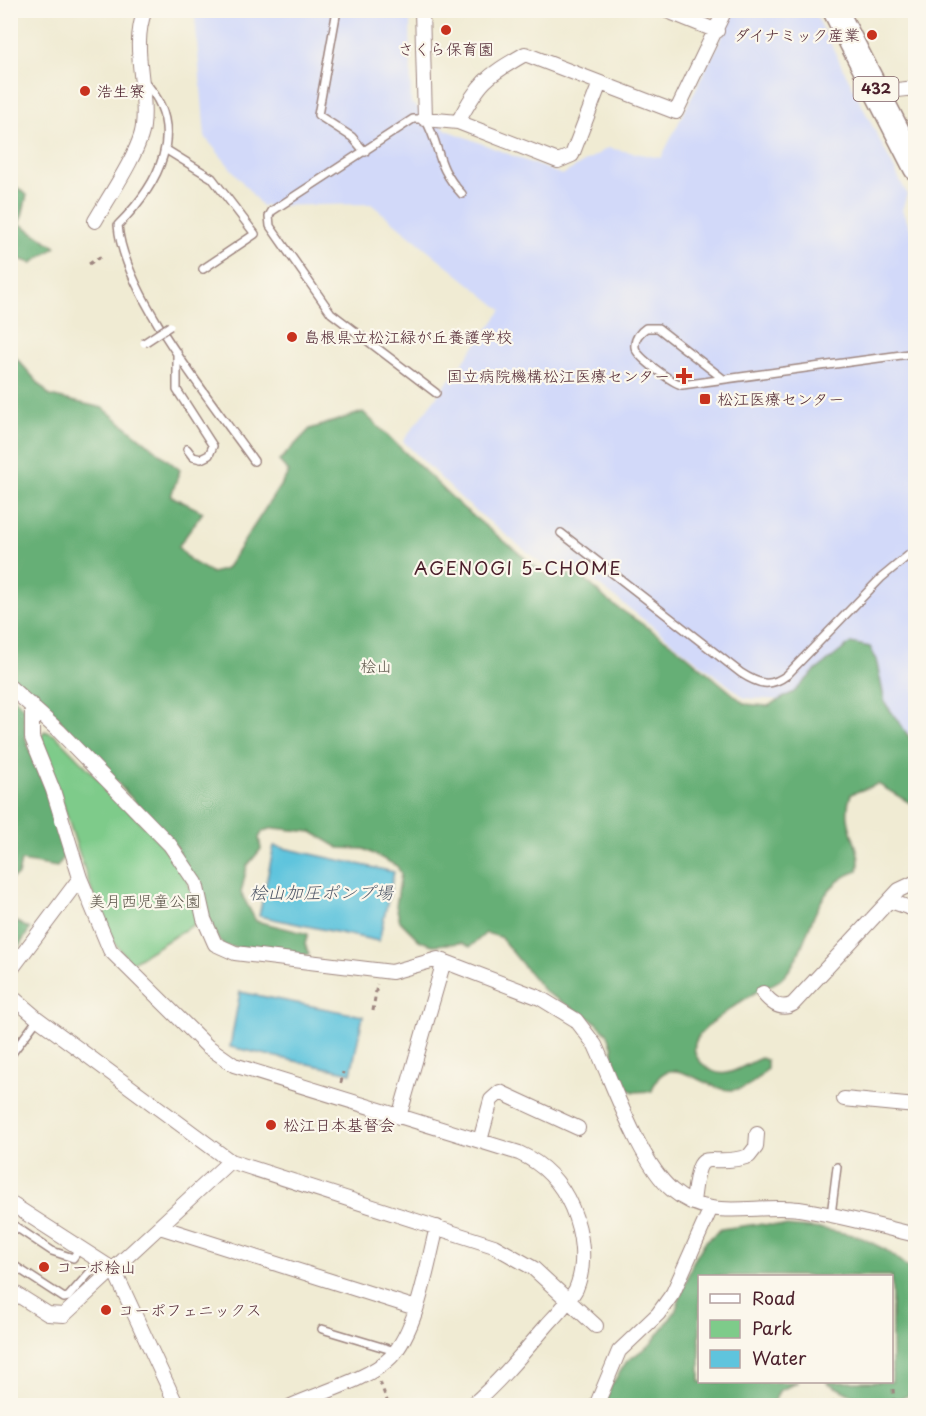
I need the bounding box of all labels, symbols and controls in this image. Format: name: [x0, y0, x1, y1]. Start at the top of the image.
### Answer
place label: ダイナミック産業: [734, 22, 860, 46]
marker: さくら保育園: [439, 23, 453, 37]
marker: ダイナミック産業: [865, 28, 879, 42]
place label: さくら保育園: [398, 36, 494, 60]
road number: 432: [854, 77, 898, 101]
place label: 浩生寮: [97, 78, 145, 102]
marker: 浩生寮: [78, 84, 92, 98]
place label: 島根県立松江緑が丘養護学校: [304, 324, 512, 348]
marker: 島根県立松江緑が丘養護学校: [285, 330, 299, 344]
place label: 国立病院機構松江医療センター: [447, 363, 670, 387]
marker: 国立病院機構松江医療センター: [675, 367, 693, 385]
place label: 松江医療センター: [717, 386, 844, 410]
marker: 松江医療センター: [698, 392, 712, 406]
district label: AGENOGI 5-CHOME: [414, 554, 622, 581]
park label: 桧山: [360, 653, 392, 677]
water label: 桧山加圧ポンプ場: [249, 878, 395, 905]
park label: 美月西児童公園: [89, 888, 201, 912]
place label: 松江日本基督会: [283, 1112, 395, 1136]
marker: 松江日本基督会: [264, 1118, 278, 1132]
place label: コーポ桧山: [56, 1254, 136, 1278]
marker: コーポ桧山: [37, 1260, 51, 1274]
legend: [698, 1275, 893, 1383]
text: Road: [752, 1284, 796, 1311]
place label: コーポフェニックス: [118, 1297, 262, 1321]
marker: コーポフェニックス: [99, 1303, 113, 1317]
text: Park: [752, 1314, 792, 1341]
text: Water: [752, 1344, 807, 1371]

